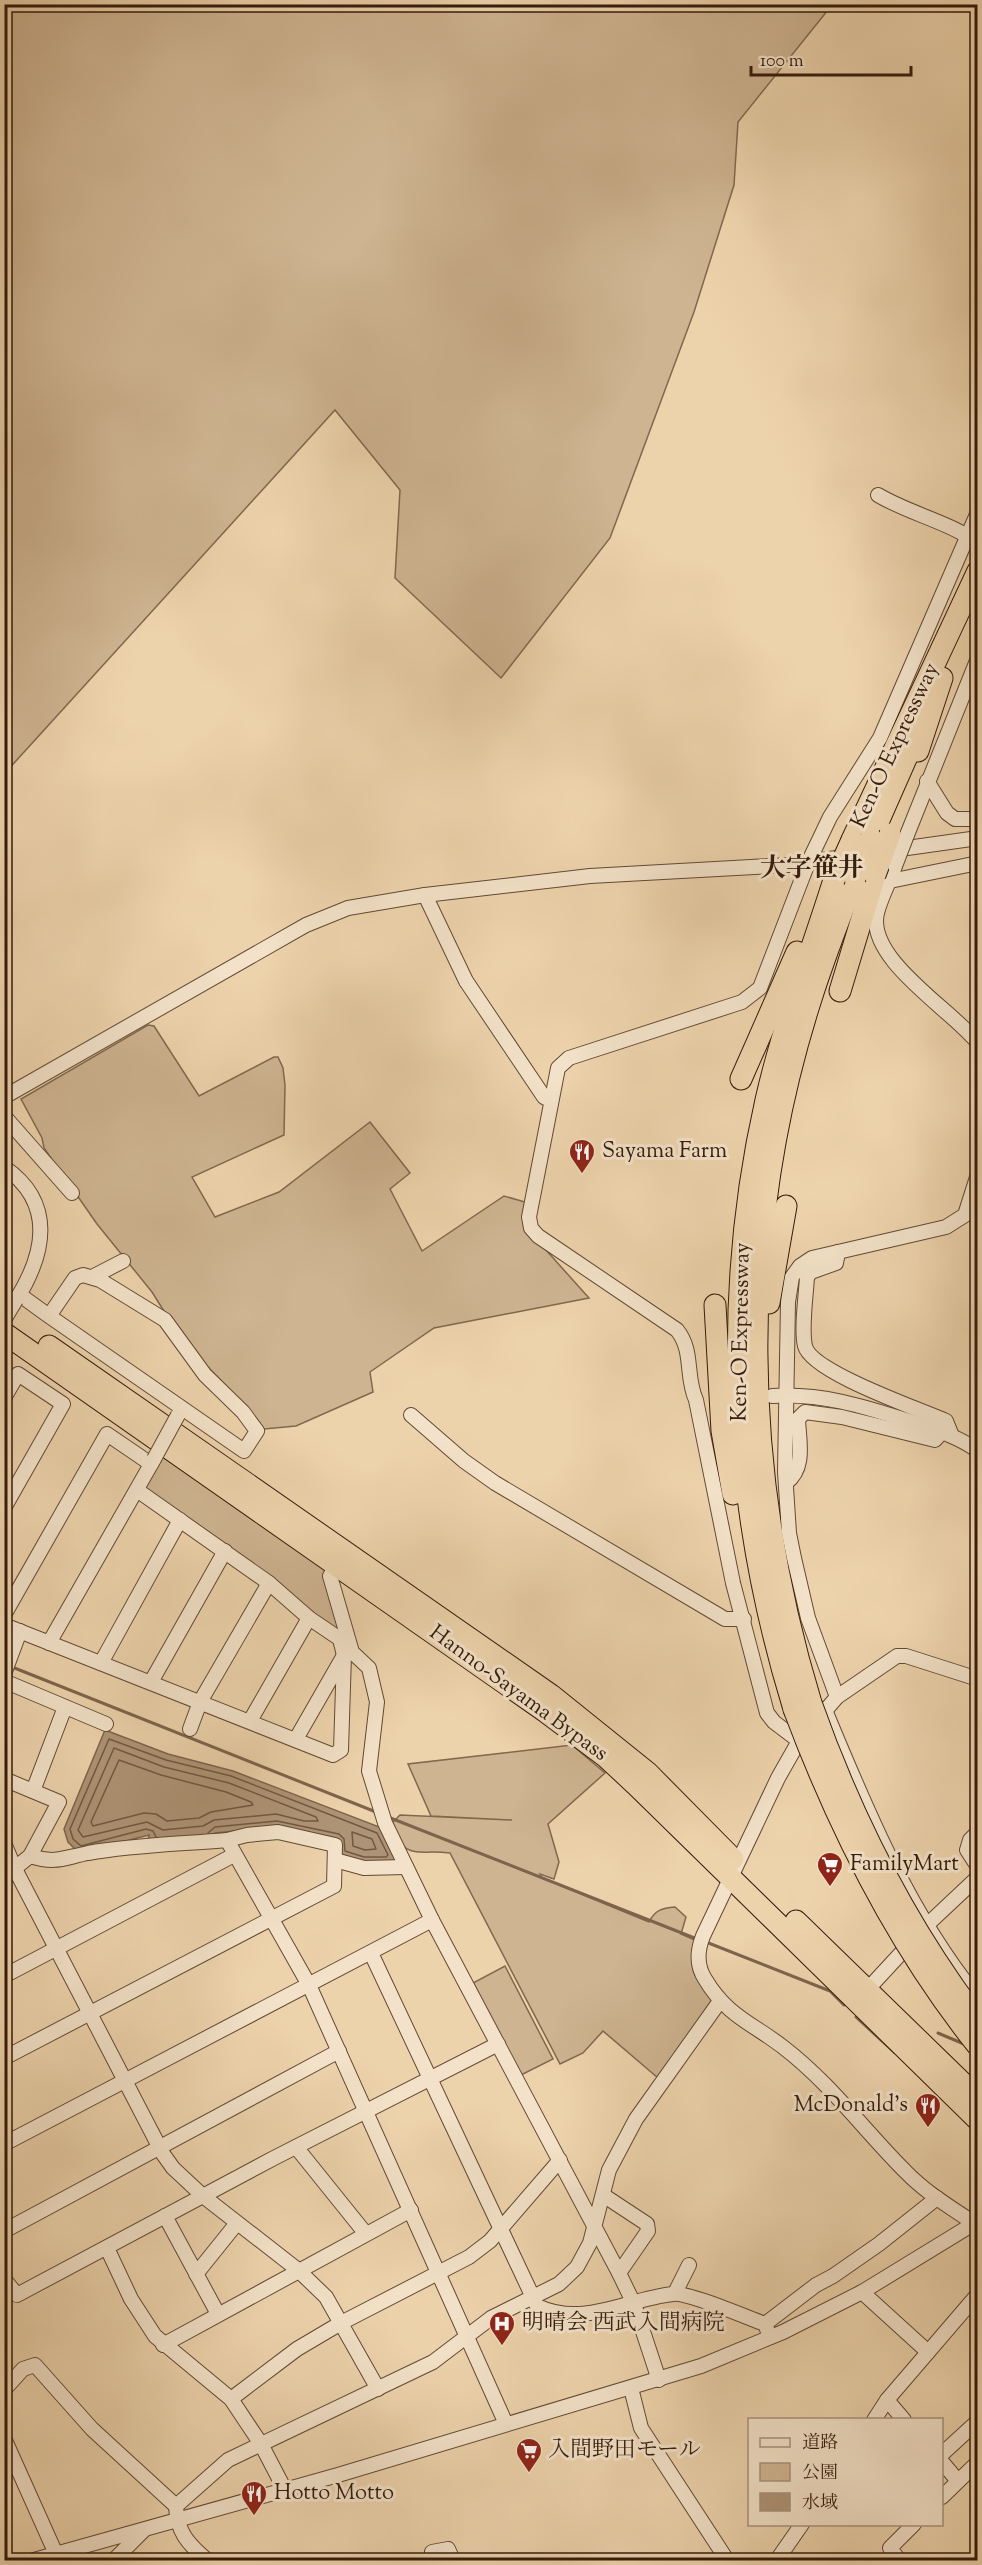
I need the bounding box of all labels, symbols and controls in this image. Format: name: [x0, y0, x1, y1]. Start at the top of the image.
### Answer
scale bar: [751, 39, 912, 77]
text: 100 m: [760, 49, 804, 75]
street label: Ken-O Expressway: [844, 658, 948, 834]
district label: 大字笹井: [760, 851, 864, 888]
place label: Sayama Farm: [602, 1136, 727, 1168]
restaurant icon: Sayama Farm: [567, 1137, 597, 1175]
street label: Ken-O Expressway: [724, 1242, 760, 1422]
street label: Hanno-Sayama Bypass: [422, 1618, 614, 1770]
place label: FamilyMart: [850, 1849, 959, 1881]
supermarket icon: FamilyMart: [815, 1850, 845, 1888]
place label: McDonald's: [794, 2090, 908, 2122]
restaurant icon: McDonald's: [913, 2091, 943, 2129]
place label: 明晴会 西武入間病院: [522, 2308, 725, 2340]
hospital icon: 明晴会 西武入間病院: [487, 2309, 517, 2347]
legend: [748, 2418, 943, 2526]
text: 道路: [802, 2431, 838, 2457]
place label: 入間野田モール: [548, 2435, 701, 2467]
supermarket icon: 入間野田モール: [514, 2436, 544, 2474]
text: 公園: [802, 2461, 838, 2487]
place label: Hotto Motto: [274, 2478, 394, 2510]
restaurant icon: Hotto Motto: [239, 2479, 269, 2517]
text: 水域: [802, 2491, 838, 2517]

